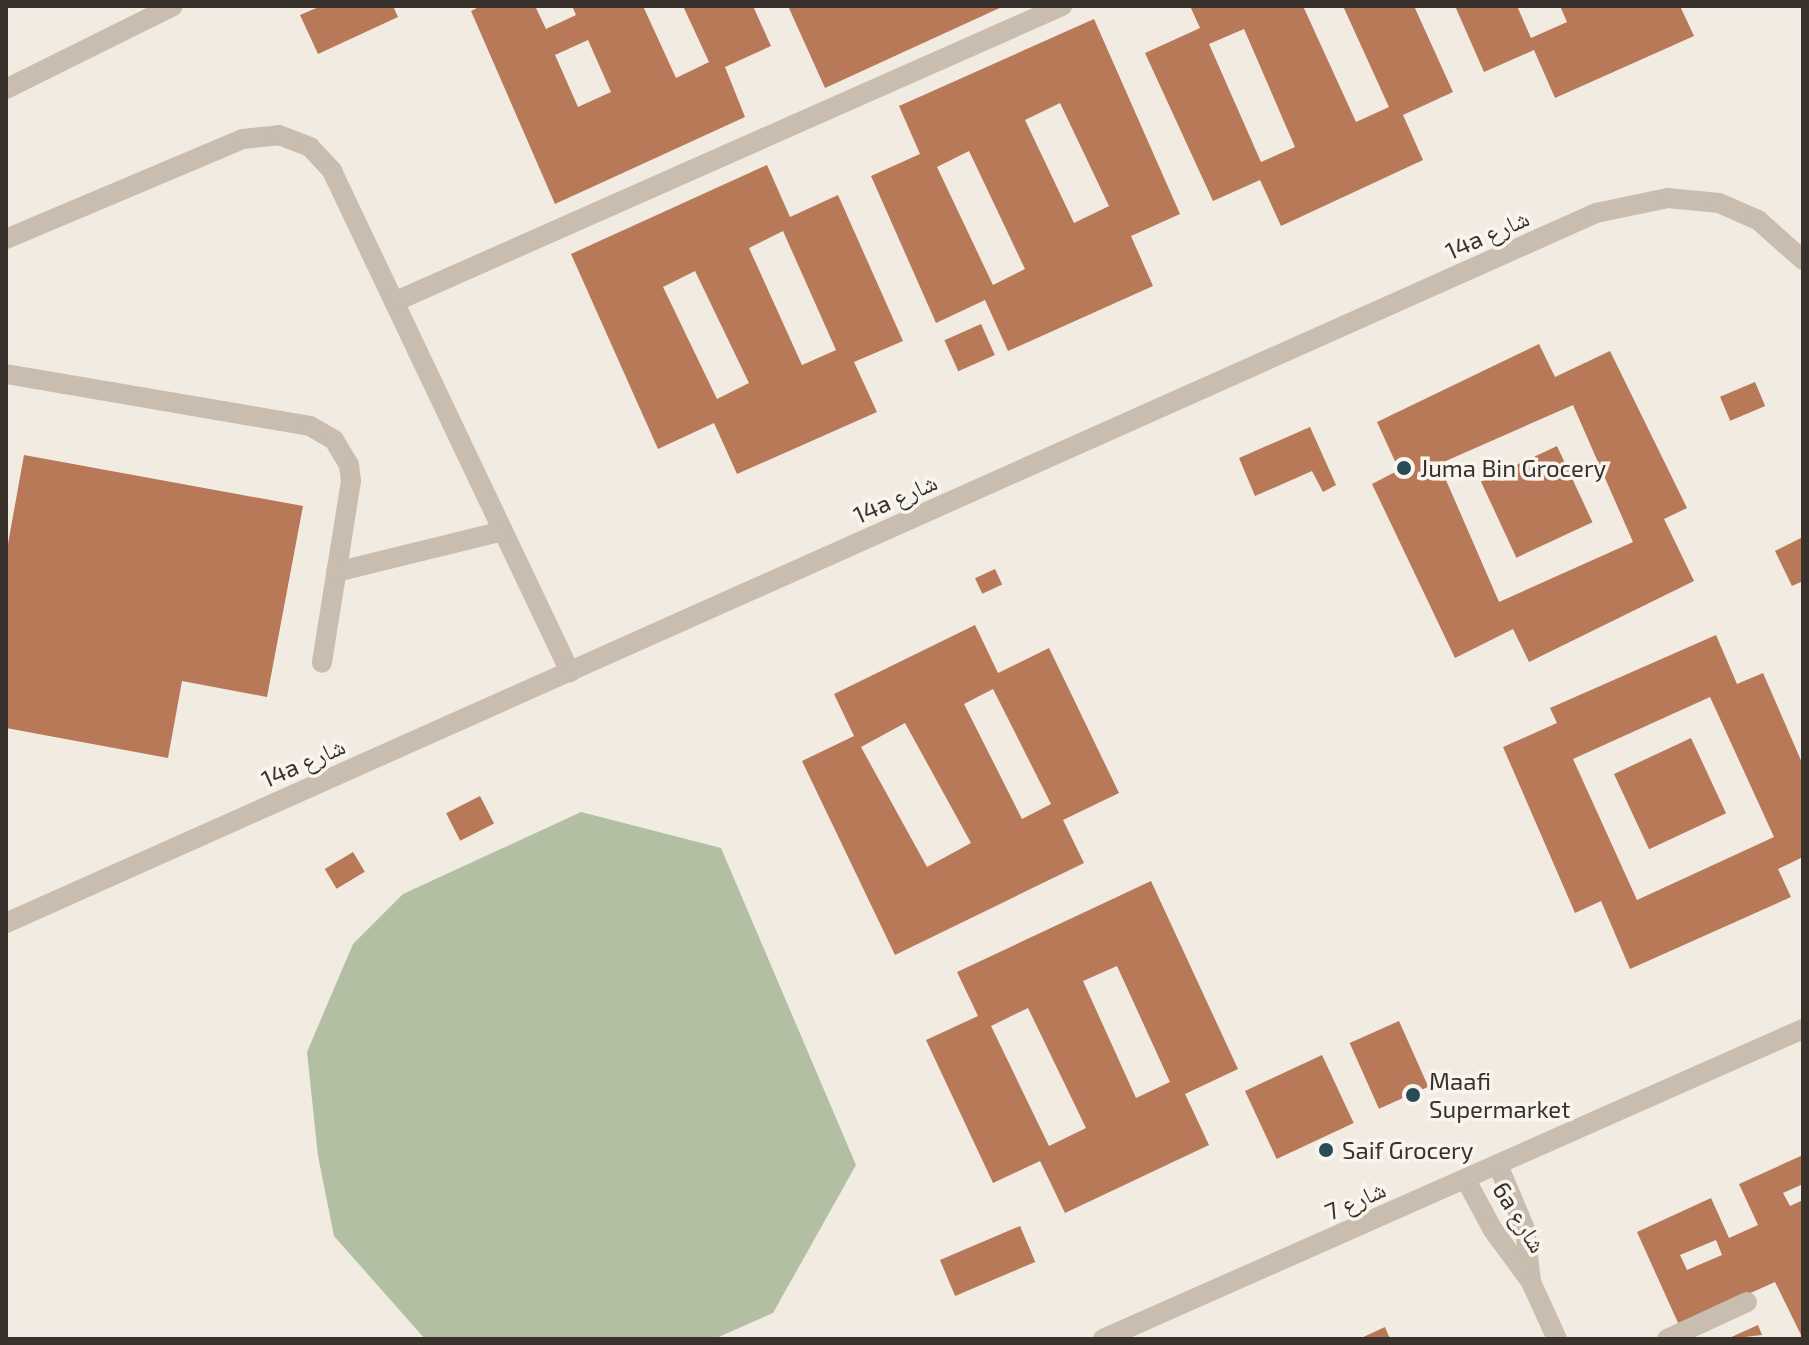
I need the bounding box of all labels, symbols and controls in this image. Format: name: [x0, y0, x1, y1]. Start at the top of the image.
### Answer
street label: 14a شارع: [1441, 203, 1533, 265]
place label: Juma Bin Grocery: [1420, 454, 1606, 482]
marker: Juma Bin Grocery: [1395, 459, 1413, 477]
street label: 14a شارع: [849, 467, 941, 529]
street label: 14a شارع: [257, 731, 349, 793]
place label: Maafi Supermarket: [1429, 1067, 1570, 1123]
marker: Maafi Supermarket: [1404, 1086, 1422, 1104]
place label: Saif Grocery: [1342, 1136, 1474, 1164]
marker: Saif Grocery: [1317, 1141, 1335, 1159]
street label: شارع 7: [1320, 1174, 1390, 1226]
street label: 6a شارع: [1487, 1176, 1553, 1258]

